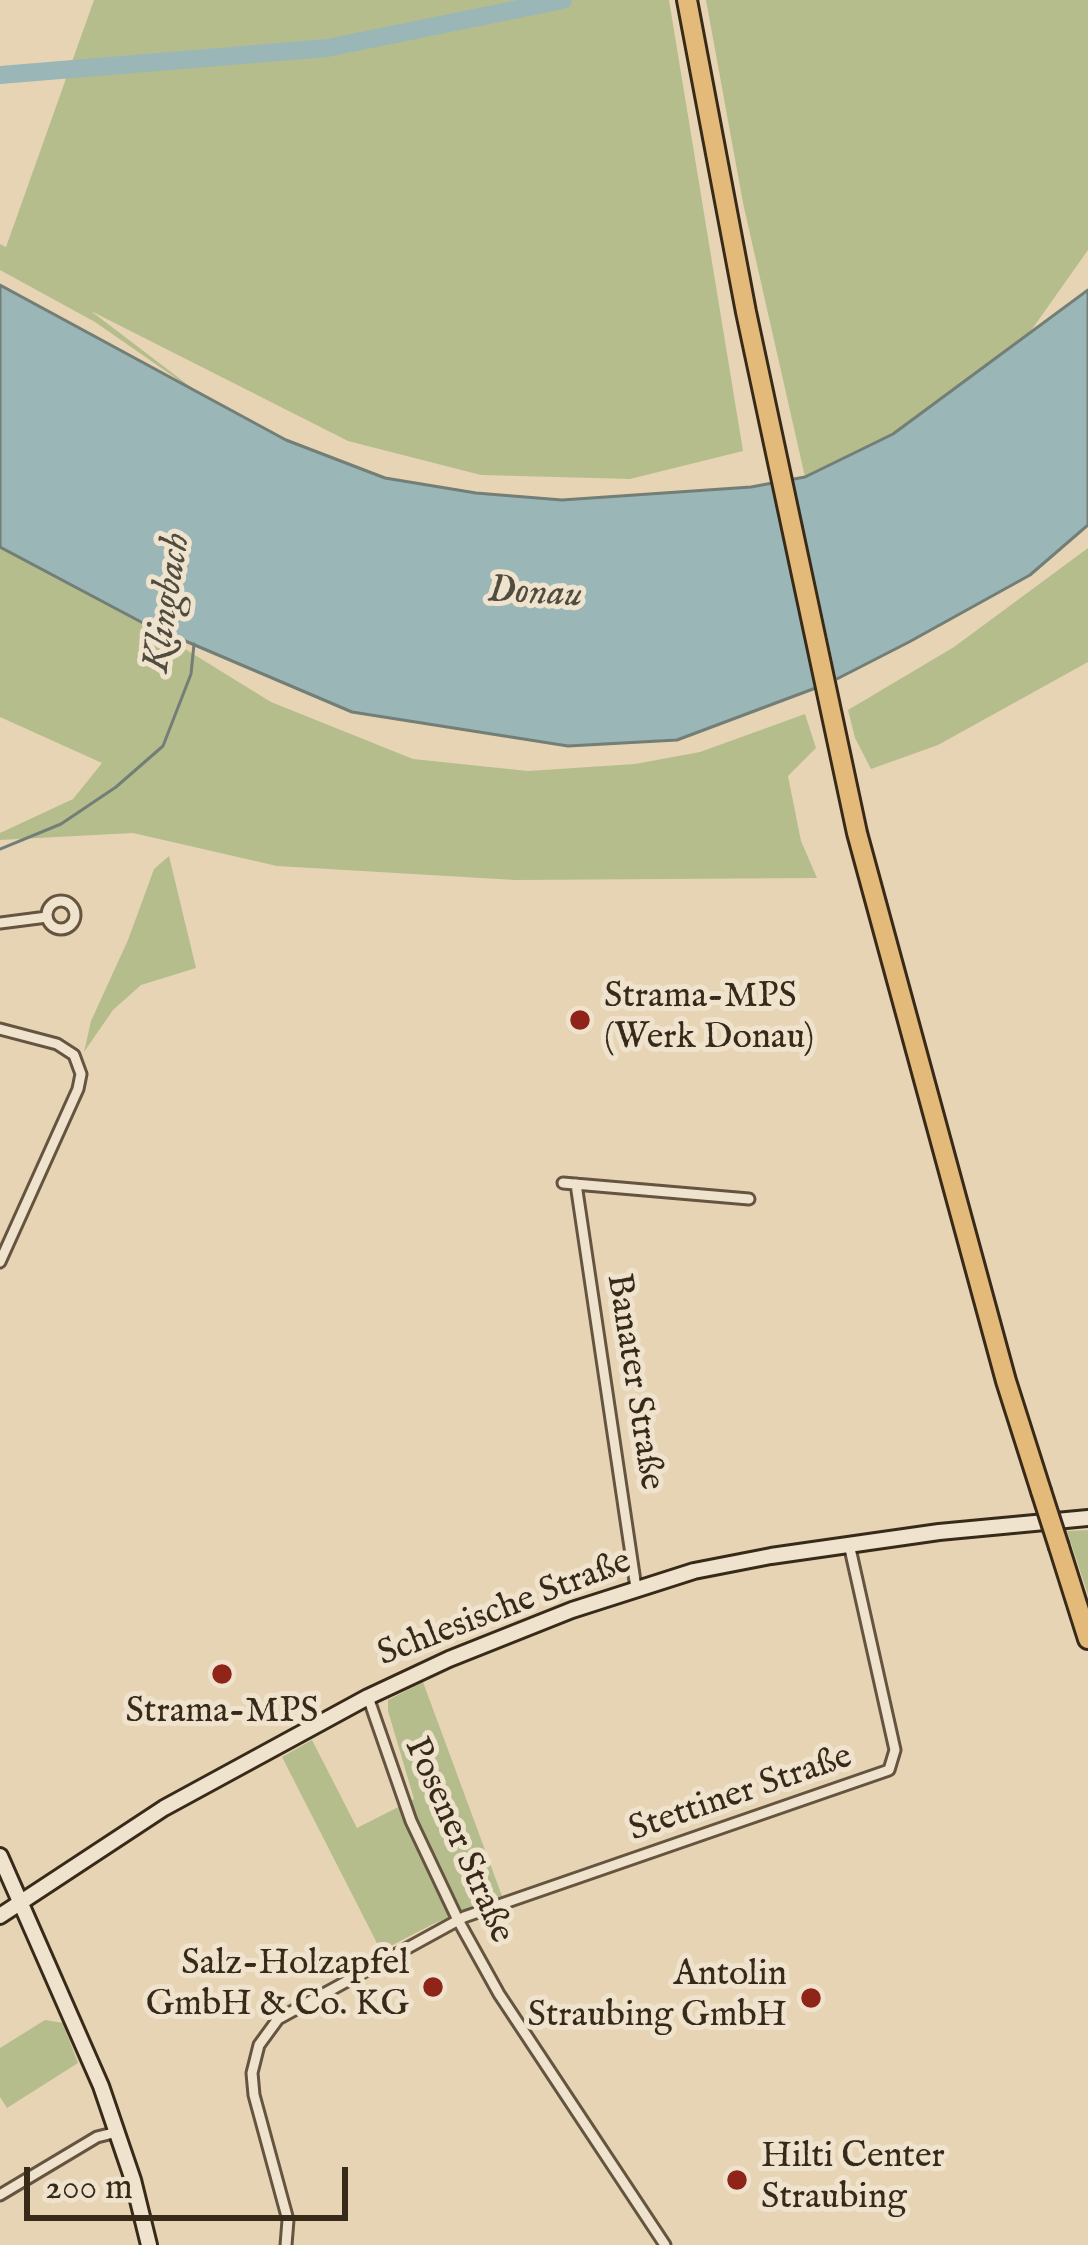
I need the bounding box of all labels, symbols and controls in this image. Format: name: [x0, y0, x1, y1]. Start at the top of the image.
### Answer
water label: Klingbach: [135, 530, 203, 676]
water label: Donau: [486, 569, 584, 621]
place label: Strama-MPS (Werk Donau): [604, 977, 814, 1062]
marker: Strama-MPS (Werk Donau): [567, 1007, 593, 1033]
street label: Banater Straße: [595, 1271, 671, 1493]
street label: Schlesische Straße: [372, 1542, 638, 1678]
marker: Strama-MPS: [209, 1661, 235, 1687]
place label: Strama-MPS: [126, 1692, 318, 1736]
street label: Posener Straße: [392, 1732, 522, 1950]
street label: Stettiner Straße: [624, 1737, 858, 1853]
place label: Salz-Holzapfel GmbH & Co. KG: [146, 1944, 409, 2029]
place label: Antolin Straubing GmbH: [528, 1955, 787, 2040]
marker: Salz-Holzapfel GmbH & Co. KG: [420, 1974, 446, 2000]
marker: Antolin Straubing GmbH: [798, 1985, 824, 2011]
place label: Hilti Center Straubing: [761, 2137, 945, 2222]
scale bar: [30, 2143, 354, 2217]
text: 200 m: [45, 2165, 133, 2211]
marker: Hilti Center Straubing: [724, 2167, 750, 2193]

